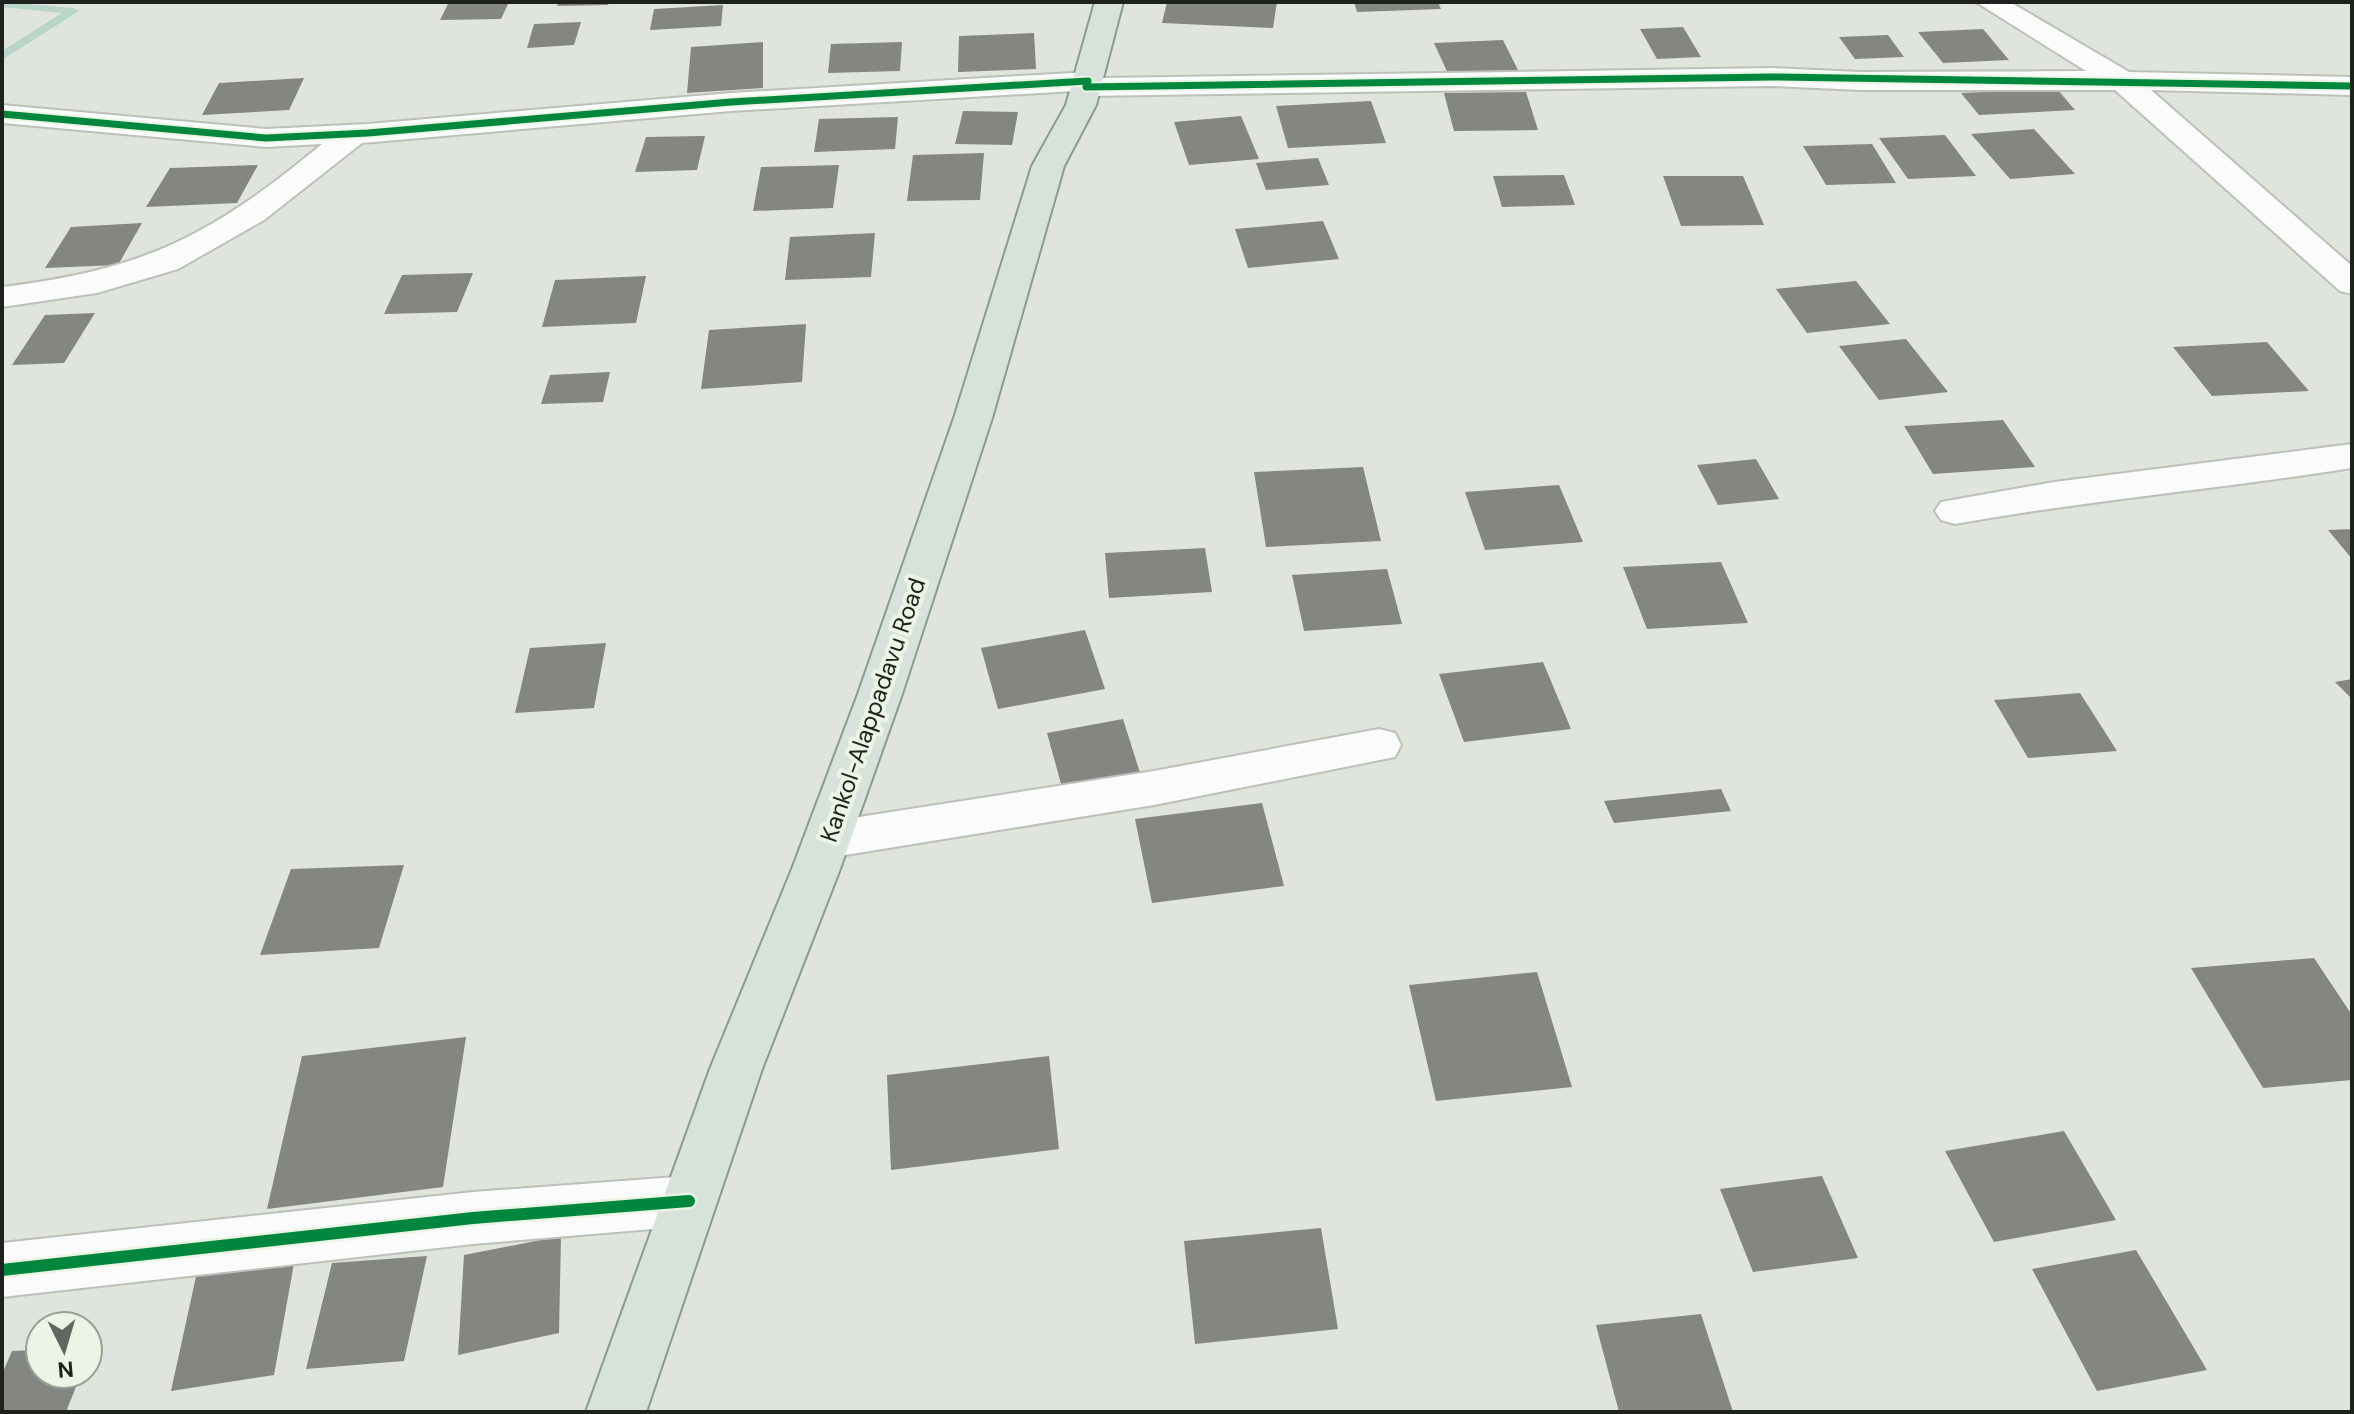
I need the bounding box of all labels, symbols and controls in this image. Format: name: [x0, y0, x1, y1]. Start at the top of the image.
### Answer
street label: Kankol-Alappadavu Road: [813, 574, 932, 846]
north arrow: [24, 1310, 104, 1390]
text: N: [56, 1354, 75, 1385]

